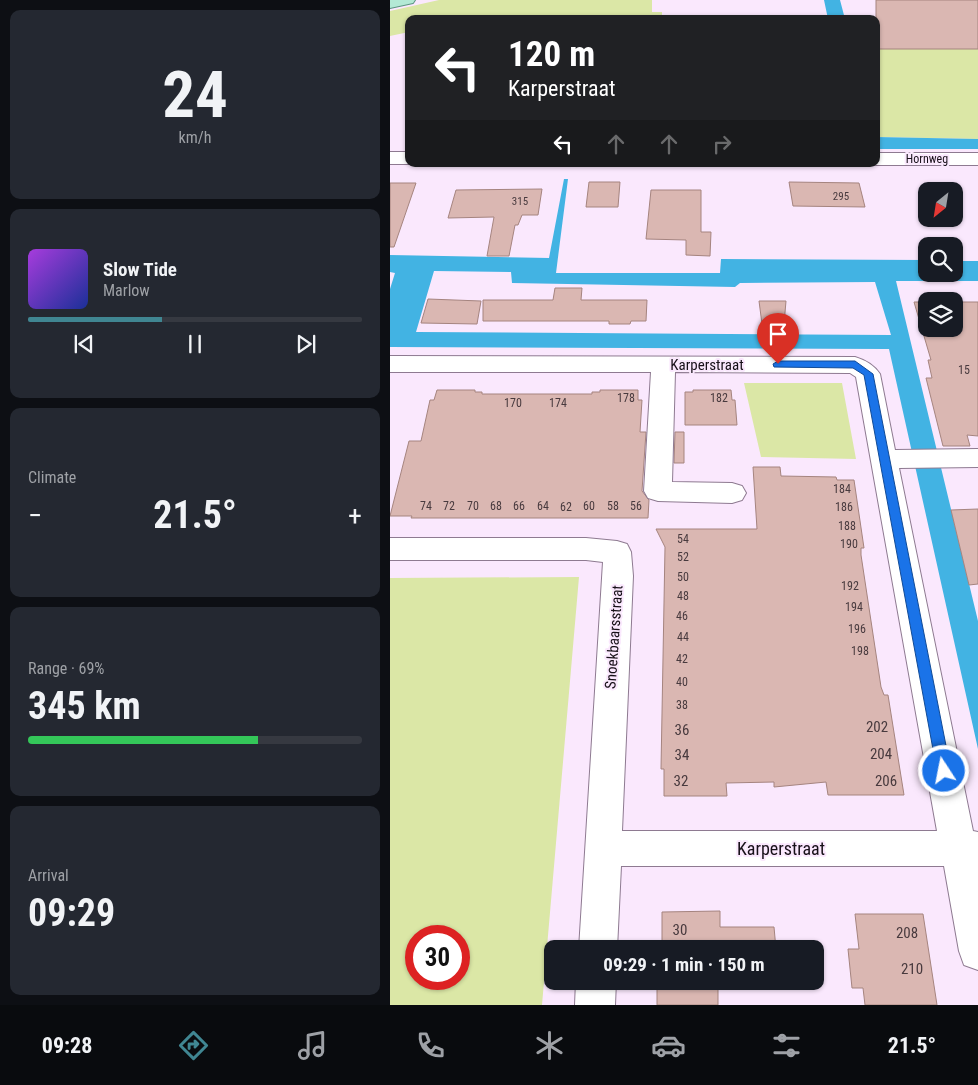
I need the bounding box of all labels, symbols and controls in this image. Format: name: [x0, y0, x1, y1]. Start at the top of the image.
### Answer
text: 120 m: [508, 34, 595, 75]
icon: left: [425, 35, 490, 100]
text: 24: [162, 57, 228, 133]
text: Karperstraat: [508, 76, 616, 101]
text: km/h: [179, 128, 211, 147]
icon: left: [549, 130, 577, 158]
icon: ahead: [602, 130, 630, 158]
icon: ahead: [655, 130, 683, 158]
icon: right: [708, 130, 736, 158]
street label: Hornweg: [906, 152, 948, 166]
north arrow: [918, 182, 962, 228]
map controls: [918, 182, 963, 337]
house number: 295: [833, 190, 849, 203]
house number: 315: [512, 195, 528, 208]
button: search: [918, 237, 963, 282]
text: Slow Tide: [103, 258, 177, 281]
text: Marlow: [103, 281, 150, 300]
button: layers: [918, 292, 963, 337]
pin: [757, 313, 799, 364]
icon: arrive: [764, 320, 792, 348]
icon: previous: [70, 330, 98, 358]
icon: pause: [181, 330, 209, 358]
icon: next: [292, 330, 320, 358]
street label: Karperstraat: [670, 356, 744, 374]
house number: 15: [958, 363, 970, 377]
house number: 178: [617, 391, 635, 405]
house number: 182: [710, 391, 728, 405]
house number: 170: [504, 396, 522, 410]
house number: 174: [549, 396, 567, 410]
text: Climate: [28, 468, 76, 487]
house number: 184: [833, 482, 851, 496]
text: 21.5°: [153, 493, 237, 537]
text: −: [28, 499, 42, 532]
text: +: [348, 499, 362, 532]
house number: 74: [420, 499, 432, 513]
house number: 72: [443, 499, 455, 513]
house number: 70: [467, 499, 479, 513]
house number: 68: [490, 499, 502, 513]
house number: 66: [513, 499, 525, 513]
house number: 64: [537, 499, 549, 513]
house number: 60: [583, 499, 595, 513]
house number: 58: [607, 499, 619, 513]
house number: 56: [630, 499, 642, 513]
house number: 62: [560, 500, 572, 514]
house number: 186: [835, 500, 853, 514]
house number: 188: [838, 519, 856, 533]
house number: 54: [677, 532, 689, 546]
house number: 190: [840, 537, 858, 551]
house number: 52: [677, 550, 689, 564]
house number: 50: [677, 570, 689, 584]
house number: 192: [841, 579, 859, 593]
street label: Snoekbaarsstraat: [601, 585, 627, 689]
house number: 48: [677, 589, 689, 603]
house number: 194: [845, 600, 863, 614]
house number: 46: [676, 609, 688, 623]
house number: 196: [848, 622, 866, 636]
house number: 44: [677, 630, 689, 644]
house number: 198: [851, 644, 869, 658]
house number: 42: [676, 652, 688, 666]
text: Range · 69%: [28, 659, 104, 678]
house number: 40: [676, 675, 688, 689]
text: 345 km: [28, 684, 141, 728]
house number: 38: [676, 698, 688, 712]
house number: 202: [866, 718, 888, 736]
house number: 36: [675, 721, 689, 739]
position arrow: [917, 744, 969, 796]
house number: 204: [870, 745, 892, 763]
house number: 34: [675, 746, 689, 764]
house number: 32: [674, 772, 688, 790]
house number: 206: [875, 772, 897, 790]
street label: Karperstraat: [737, 838, 825, 859]
text: Arrival: [28, 866, 69, 885]
text: 09:29: [28, 891, 115, 935]
house number: 30: [673, 921, 687, 939]
house number: 208: [896, 924, 918, 942]
speed limit sign: 30: [405, 925, 470, 990]
text: 09:29 · 1 min · 150 m: [603, 953, 765, 976]
house number: 210: [901, 960, 923, 978]
icon: directions: [176, 1028, 211, 1063]
icon: music: [295, 1028, 330, 1063]
icon: phone: [413, 1028, 448, 1063]
icon: climate: [532, 1028, 567, 1063]
icon: car: [651, 1028, 686, 1063]
icon: filters: [769, 1028, 804, 1063]
text: 09:28: [42, 1033, 92, 1058]
text: 21.5°: [888, 1033, 936, 1058]

